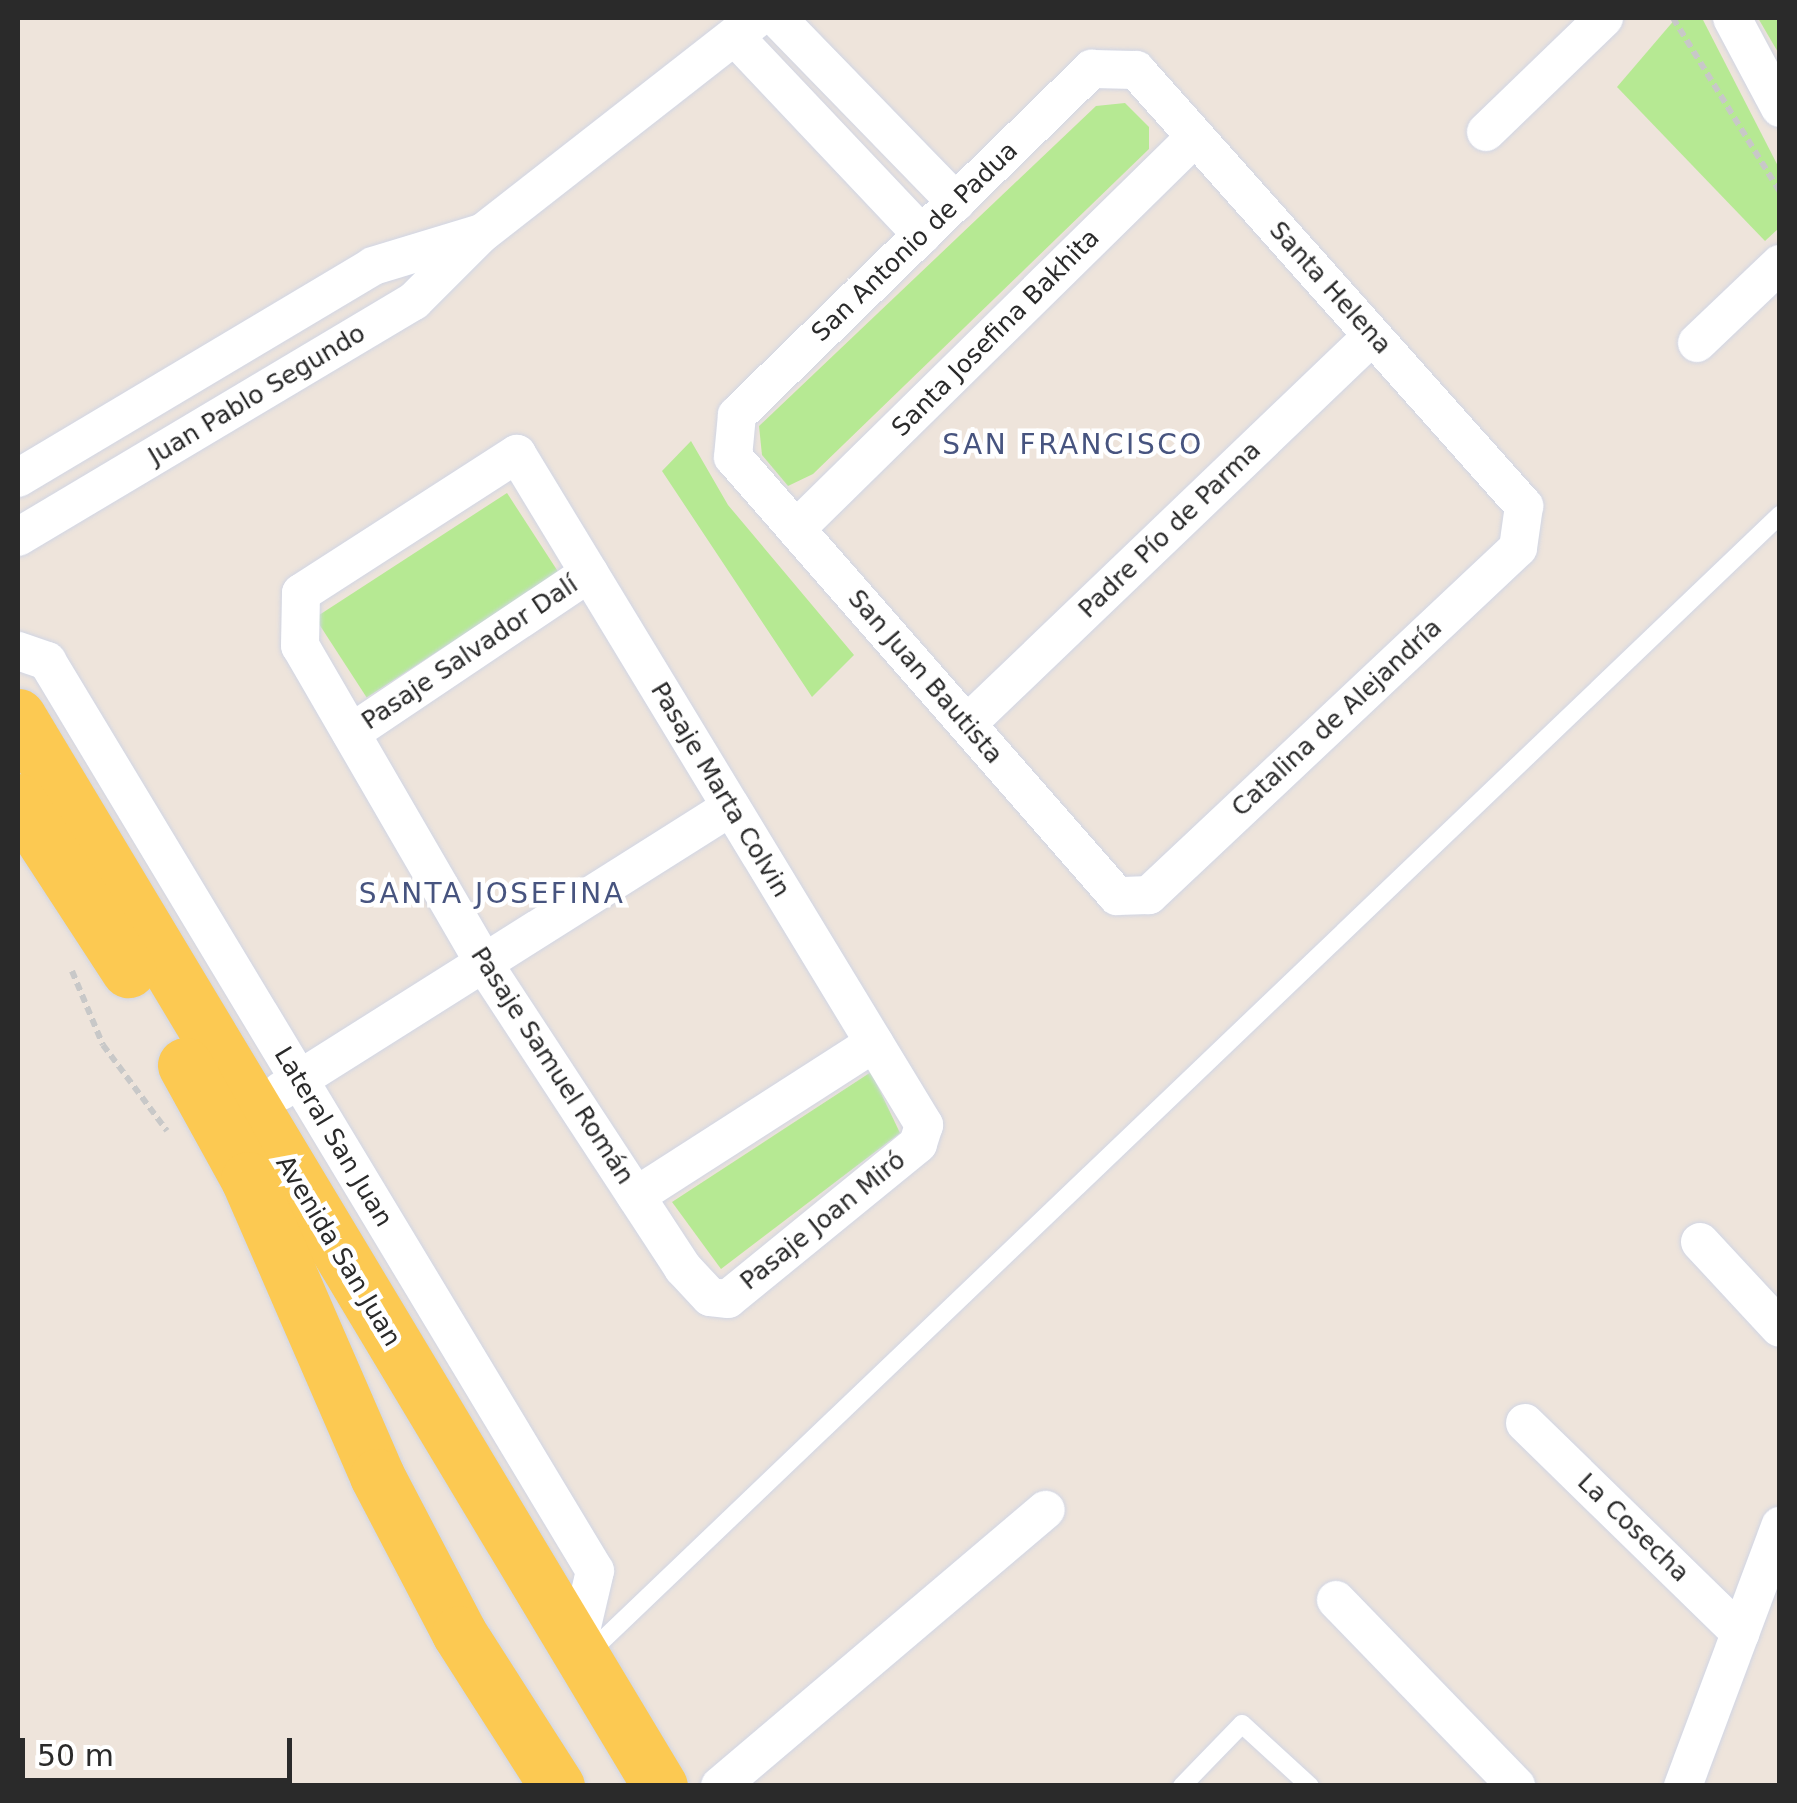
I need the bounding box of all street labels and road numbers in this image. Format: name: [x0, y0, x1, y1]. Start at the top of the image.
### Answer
street label: San Antonio de Padua: [806, 136, 1024, 348]
street label: Santa Helena: [1263, 216, 1397, 360]
street label: Santa Josefina Bakhita: [886, 223, 1106, 443]
street label: Juan Pablo Segundo: [143, 318, 371, 472]
street label: Padre Pío de Parma: [1073, 435, 1267, 625]
street label: Pasaje Salvador Dalí: [356, 570, 584, 736]
street label: San Juan Bautista: [841, 584, 1009, 770]
street label: Catalina de Alejandría: [1226, 613, 1448, 823]
street label: Pasaje Marta Colvin: [644, 677, 796, 903]
street label: Pasaje Samuel Román: [464, 942, 640, 1190]
street label: Lateral San Juan: [268, 1042, 398, 1232]
street label: Pasaje Joan Miró: [735, 1145, 911, 1297]
street label: Avenida San Juan: [269, 1150, 407, 1352]
street label: La Cosecha: [1571, 1467, 1695, 1589]

